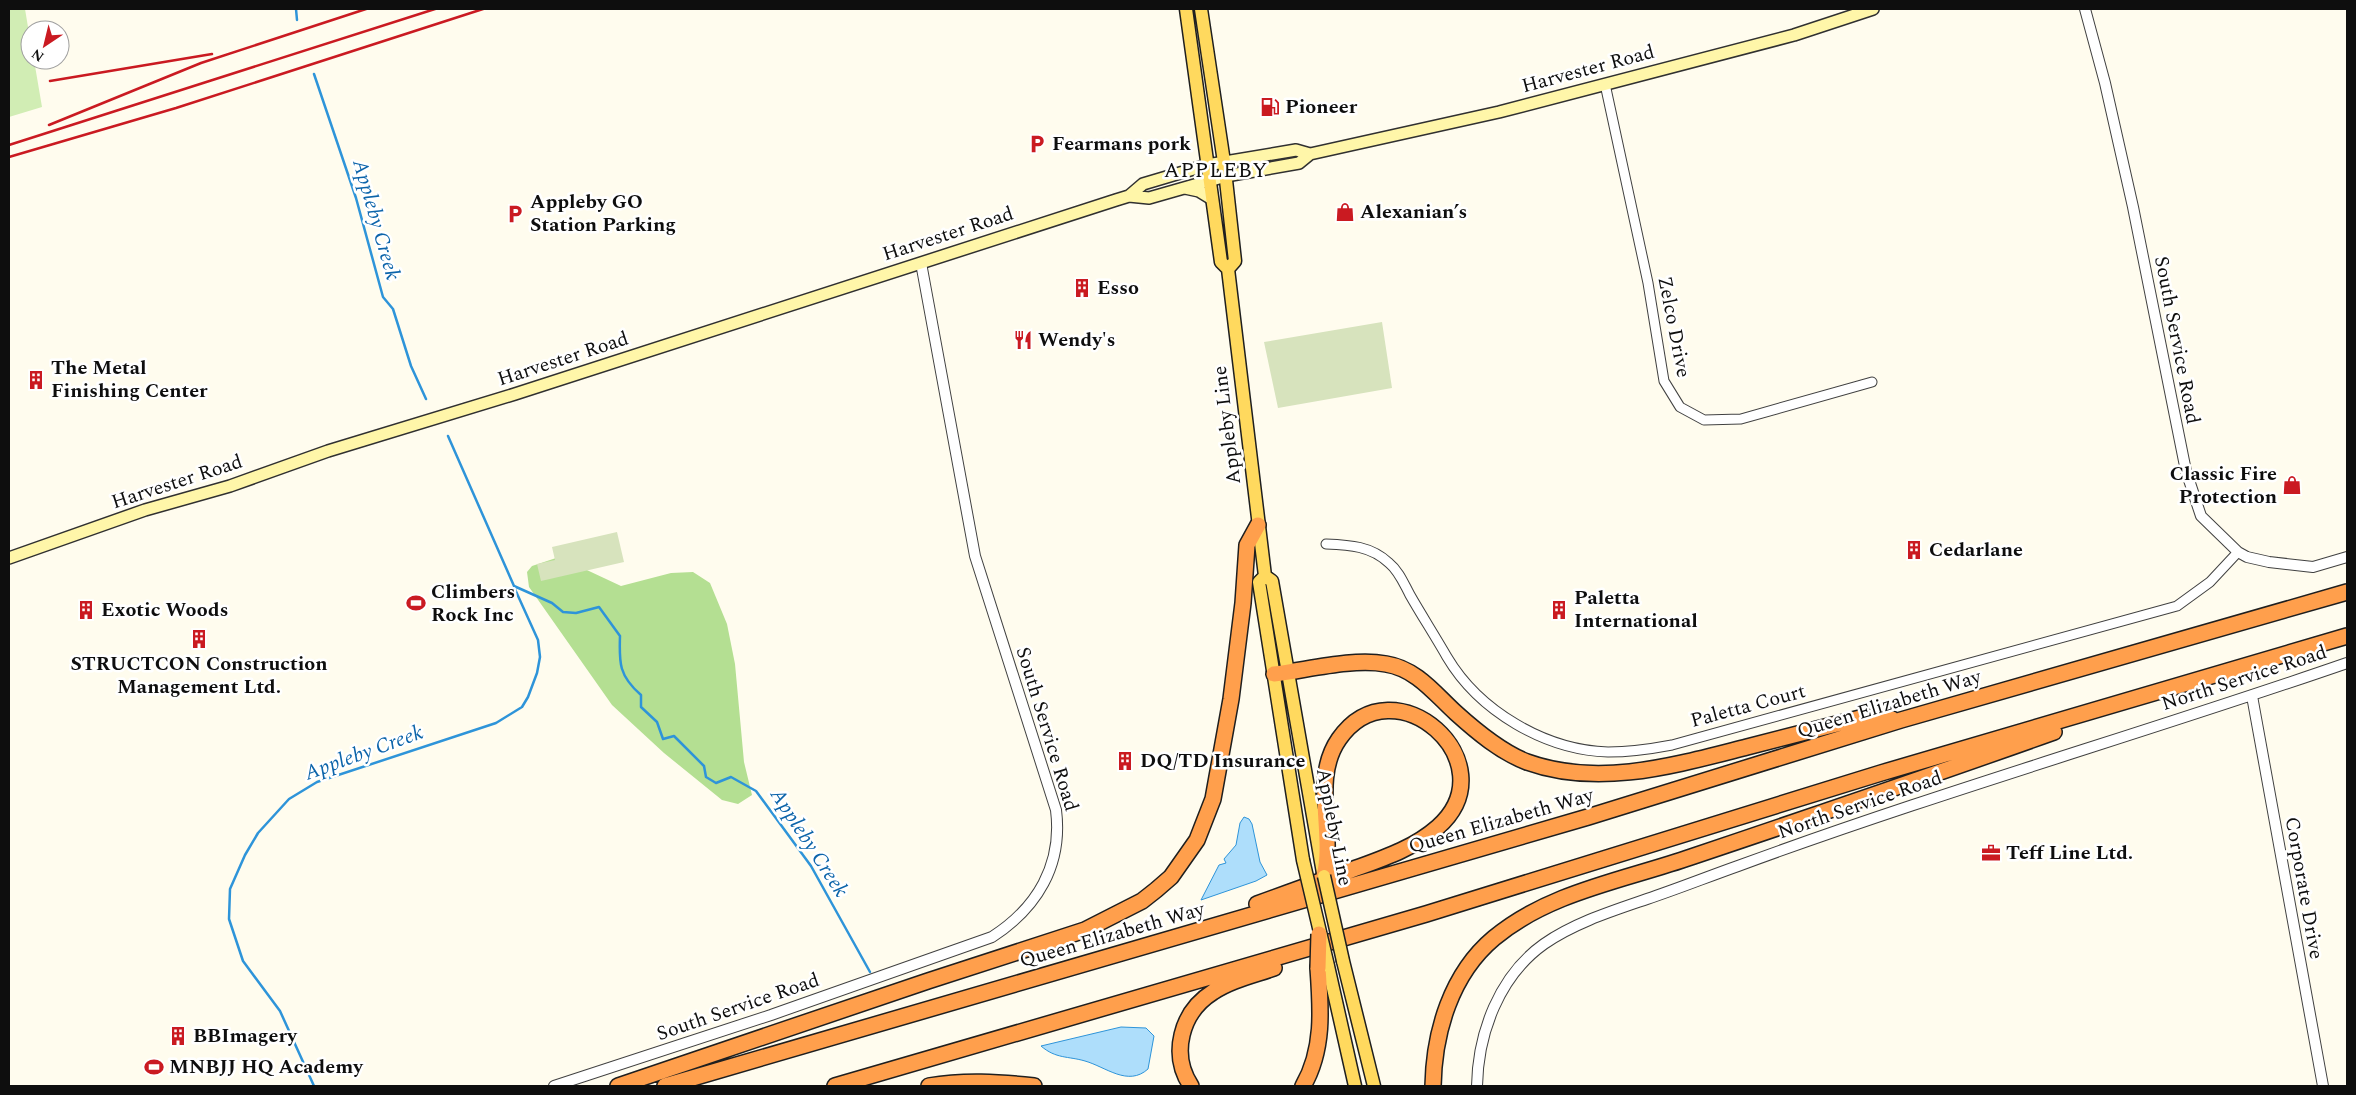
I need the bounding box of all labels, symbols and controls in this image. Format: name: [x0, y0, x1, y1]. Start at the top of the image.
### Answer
north arrow: [20, 20, 70, 70]
street label: Harvester Road: [1518, 37, 1658, 101]
text: N: [27, 43, 49, 67]
place label: Pioneer: [1285, 92, 1358, 122]
fuel station icon: Pioneer: [1259, 96, 1281, 118]
place label: Fearmans pork: [1052, 129, 1191, 159]
parking icon: Fearmans pork: [1026, 133, 1048, 155]
water label: Appleby Creek: [343, 155, 409, 284]
district label: APPLEBY: [1164, 155, 1268, 187]
place label: Appleby GO Station Parking: [530, 187, 676, 240]
place label: Alexanian’s: [1360, 197, 1467, 227]
street label: Harvester Road: [878, 199, 1018, 269]
shop icon: Alexanian’s: [1334, 201, 1356, 223]
parking icon: Appleby GO Station Parking: [504, 203, 526, 225]
street label: South Service Road: [2146, 253, 2208, 427]
place label: Esso: [1097, 273, 1139, 303]
street label: Zelco Drive: [1650, 274, 1698, 380]
building icon: Esso: [1071, 277, 1093, 299]
street label: Harvester Road: [493, 324, 633, 394]
place label: Wendy's: [1038, 325, 1115, 355]
restaurant icon: Wendy's: [1012, 329, 1034, 351]
place label: The Metal Finishing Center: [51, 353, 208, 406]
street label: Appleby Line: [1205, 364, 1249, 486]
building icon: The Metal Finishing Center: [25, 369, 47, 391]
street label: Harvester Road: [107, 447, 247, 517]
place label: Classic Fire Protection: [2170, 459, 2277, 512]
shop icon: Classic Fire Protection: [2281, 474, 2303, 496]
place label: Cedarlane: [1929, 535, 2023, 565]
building icon: Cedarlane: [1903, 539, 1925, 561]
place label: Climbers Rock Inc: [431, 577, 515, 630]
place label: Paletta International: [1574, 583, 1698, 636]
sports icon: Climbers Rock Inc: [405, 592, 427, 614]
place label: Exotic Woods: [101, 595, 228, 625]
building icon: Exotic Woods: [75, 599, 97, 621]
building icon: Paletta International: [1548, 599, 1570, 621]
building icon: STRUCTCON Construction Management Ltd.: [188, 628, 210, 650]
street label: North Service Road: [2157, 637, 2331, 719]
street label: South Service Road: [1008, 643, 1086, 815]
place label: STRUCTCON Construction Management Ltd.: [70, 649, 328, 702]
street label: Queen Elizabeth Way: [1793, 661, 1986, 746]
street label: Paletta Court: [1687, 676, 1809, 736]
water label: Appleby Creek: [299, 717, 428, 790]
place label: DQ/TD Insurance: [1140, 746, 1305, 776]
building icon: DQ/TD Insurance: [1114, 750, 1136, 772]
street label: North Service Road: [1774, 763, 1946, 847]
street label: Appleby Line: [1308, 766, 1360, 888]
street label: Queen Elizabeth Way: [1405, 780, 1598, 862]
water label: Appleby Creek: [761, 781, 856, 904]
street label: Corporate Drive: [2277, 814, 2331, 962]
place label: Teff Line Ltd.: [2006, 838, 2133, 868]
office icon: Teff Line Ltd.: [1980, 842, 2002, 864]
street label: Queen Elizabeth Way: [1016, 894, 1209, 976]
street label: South Service Road: [652, 965, 824, 1049]
place label: BBImagery: [193, 1021, 298, 1051]
building icon: BBImagery: [167, 1025, 189, 1047]
place label: MNBJJ HQ Academy: [169, 1052, 364, 1082]
sports icon: MNBJJ HQ Academy: [143, 1056, 165, 1078]

